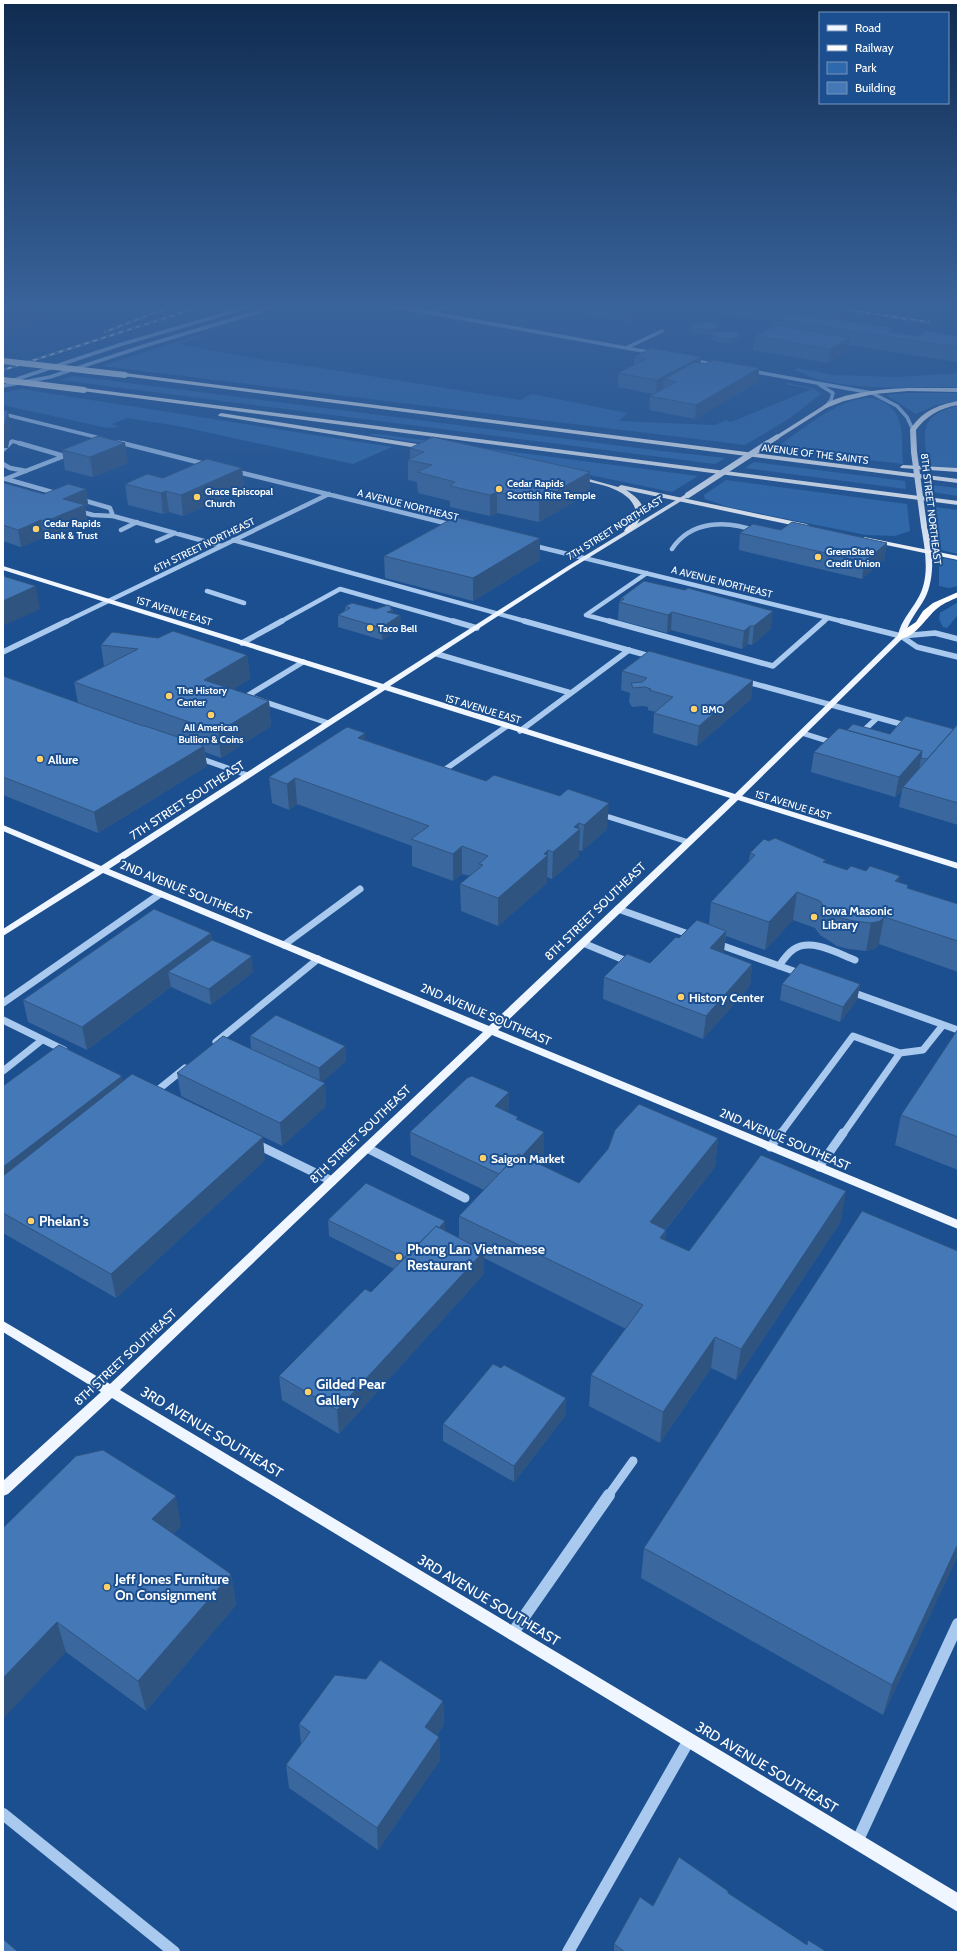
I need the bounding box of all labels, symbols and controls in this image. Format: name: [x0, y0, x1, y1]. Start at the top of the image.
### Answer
legend: [819, 12, 949, 104]
text: Road: [855, 20, 881, 35]
text: Railway: [855, 40, 893, 55]
text: Park: [855, 60, 877, 75]
text: Building: [855, 80, 897, 95]
street label: AVENUE OF THE SAINTS: [761, 441, 869, 467]
street label: 8TH STREET NORTHEAST: [918, 452, 944, 566]
place label: Cedar Rapids Scottish Rite Temple: [507, 477, 596, 502]
marker: Cedar Rapids Scottish Rite Temple: [494, 484, 504, 494]
place label: Grace Episcopal Church: [205, 485, 274, 510]
street label: A AVENUE NORTHEAST: [356, 486, 461, 524]
marker: Grace Episcopal Church: [192, 492, 202, 502]
street label: 7TH STREET NORTHEAST: [564, 493, 666, 563]
street label: 6TH STREET NORTHEAST: [151, 514, 258, 575]
place label: Cedar Rapids Bank & Trust: [44, 517, 101, 542]
marker: Cedar Rapids Bank & Trust: [31, 524, 41, 534]
place label: GreenState Credit Union: [826, 545, 880, 570]
marker: GreenState Credit Union: [813, 552, 823, 562]
street label: A AVENUE NORTHEAST: [670, 563, 775, 601]
street label: 1ST AVENUE EAST: [134, 593, 214, 629]
place label: Taco Bell: [378, 622, 417, 635]
marker: Taco Bell: [365, 623, 375, 633]
place label: The History Center: [177, 684, 228, 709]
marker: The History Center: [164, 691, 174, 701]
street label: 1ST AVENUE EAST: [443, 691, 523, 727]
place label: BMO: [702, 703, 725, 716]
marker: BMO: [689, 704, 699, 714]
marker: All American Bullion & Coins: [206, 710, 216, 720]
place label: All American Bullion & Coins: [178, 721, 244, 746]
place label: Allure: [48, 752, 78, 767]
marker: Allure: [35, 754, 45, 764]
street label: 7TH STREET SOUTHEAST: [127, 757, 248, 843]
street label: 1ST AVENUE EAST: [753, 787, 833, 823]
street label: 2ND AVENUE SOUTHEAST: [118, 857, 255, 924]
street label: 8TH STREET SOUTHEAST: [541, 858, 649, 963]
place label: Iowa Masonic Library: [822, 903, 893, 932]
marker: Iowa Masonic Library: [809, 912, 819, 922]
street label: 2ND AVENUE SOUTHEAST: [418, 980, 554, 1049]
place label: History Center: [689, 990, 764, 1005]
marker: History Center: [676, 992, 686, 1002]
street label: 8TH STREET SOUTHEAST: [306, 1081, 414, 1186]
street label: 2ND AVENUE SOUTHEAST: [717, 1105, 853, 1174]
place label: Saigon Market: [491, 1151, 565, 1166]
marker: Saigon Market: [478, 1153, 488, 1163]
place label: Phelan's: [39, 1212, 89, 1230]
marker: Phelan's: [26, 1216, 36, 1226]
place label: Phong Lan Vietnamese Restaurant: [407, 1240, 545, 1274]
marker: Phong Lan Vietnamese Restaurant: [394, 1252, 404, 1262]
street label: 8TH STREET SOUTHEAST: [71, 1305, 180, 1409]
place label: Gilded Pear Gallery: [316, 1375, 386, 1409]
street label: 3RD AVENUE SOUTHEAST: [138, 1382, 287, 1482]
marker: Gilded Pear Gallery: [303, 1387, 313, 1397]
street label: 3RD AVENUE SOUTHEAST: [415, 1550, 564, 1650]
place label: Jeff Jones Furniture On Consignment: [114, 1570, 229, 1604]
marker: Jeff Jones Furniture On Consignment: [102, 1582, 112, 1592]
street label: 3RD AVENUE SOUTHEAST: [693, 1717, 842, 1817]

